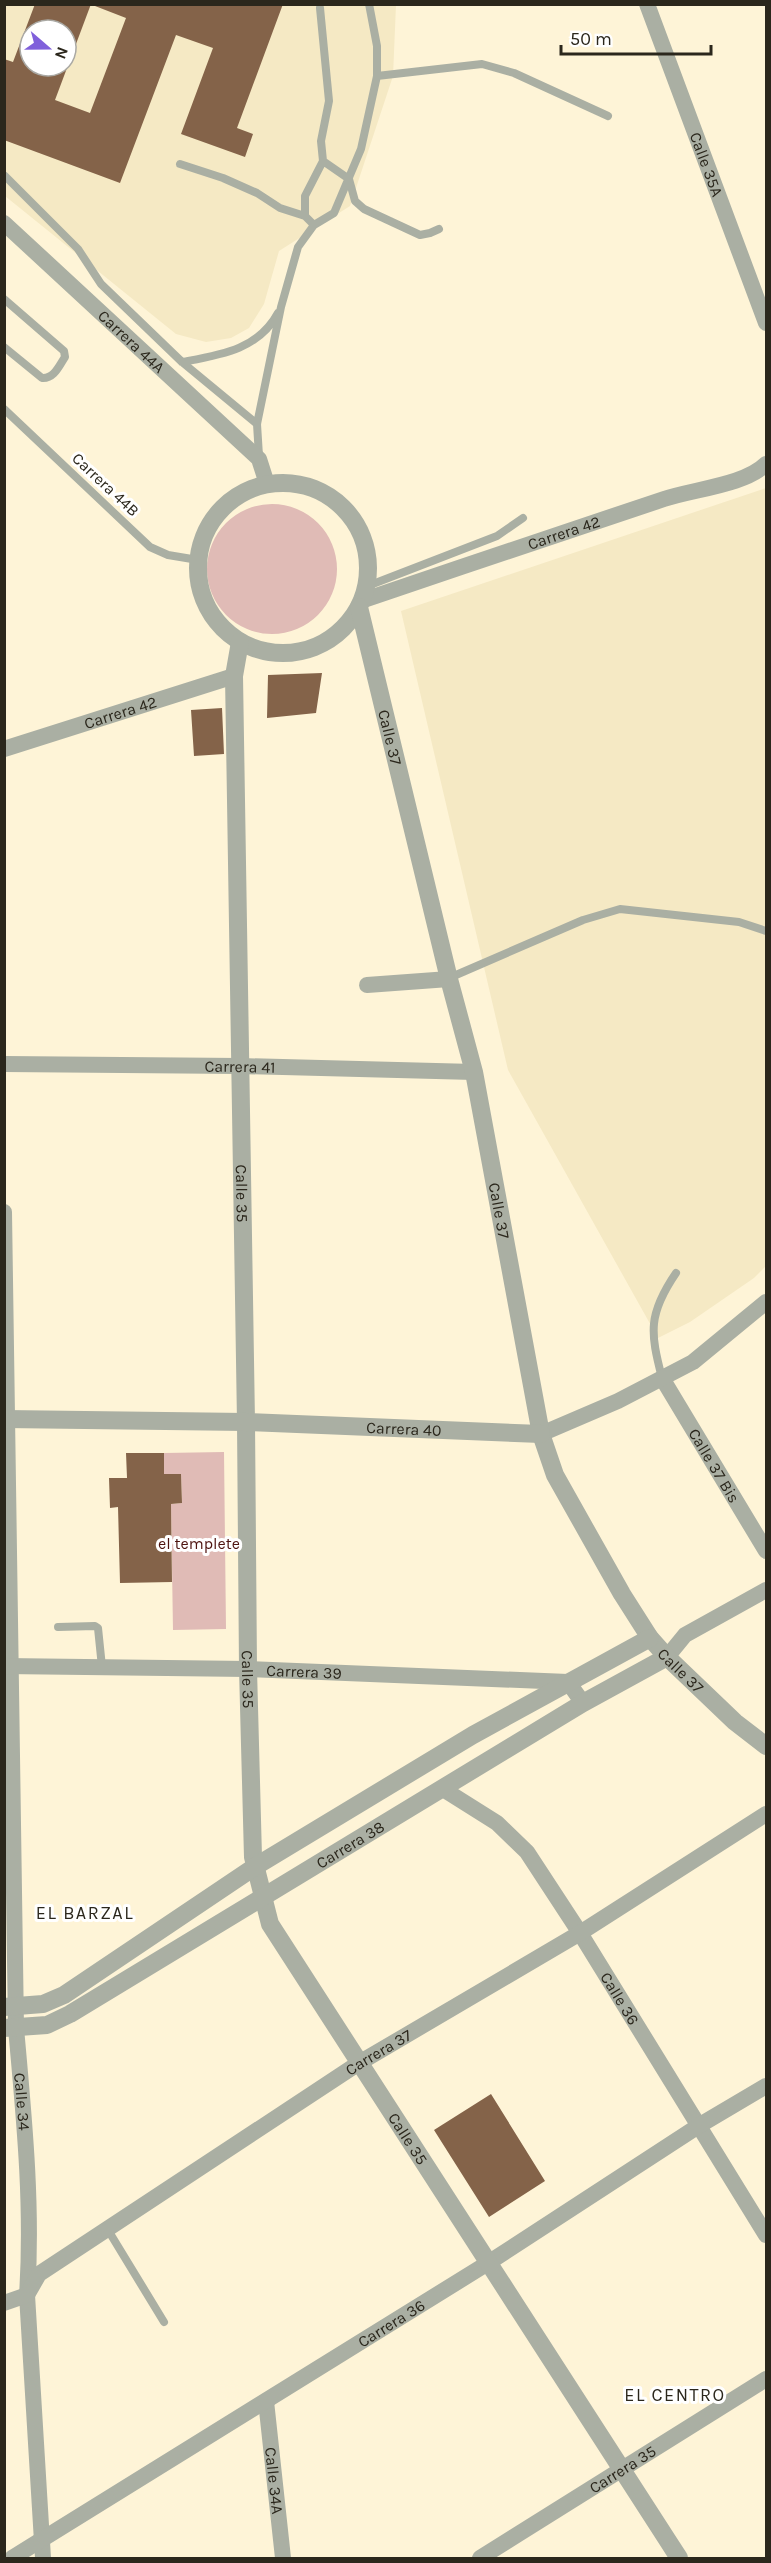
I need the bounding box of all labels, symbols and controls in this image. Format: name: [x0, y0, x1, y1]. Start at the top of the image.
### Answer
north arrow: [18, 18, 78, 78]
scale bar: [561, 18, 711, 56]
text: 50 m: [570, 28, 612, 50]
text: N: [51, 44, 73, 62]
street label: Calle 35A: [686, 130, 727, 199]
street label: Carrera 44A: [94, 306, 169, 377]
street label: Carrera 44B: [68, 449, 143, 520]
street label: Carrera 42: [525, 512, 603, 554]
street label: Carrera 42: [82, 692, 159, 733]
street label: Calle 37: [374, 708, 406, 768]
street label: Carrera 41: [204, 1057, 276, 1077]
street label: Calle 35: [232, 1164, 252, 1223]
street label: Calle 37: [485, 1181, 514, 1241]
street label: Carrera 40: [366, 1418, 442, 1440]
street label: Calle 37 Bis: [684, 1425, 744, 1506]
park label: el templete: [158, 1534, 240, 1553]
street label: Calle 37: [654, 1644, 708, 1697]
street label: Calle 35: [238, 1650, 258, 1709]
street label: Carrera 39: [266, 1661, 342, 1683]
street label: Carrera 38: [313, 1817, 388, 1873]
district label: EL BARZAL: [36, 1902, 134, 1924]
street label: Calle 36: [596, 1969, 643, 2028]
street label: Carrera 37: [342, 2025, 415, 2079]
street label: Calle 34: [10, 2072, 34, 2131]
street label: Calle 35: [384, 2109, 432, 2168]
street label: Carrera 36: [354, 2296, 428, 2351]
district label: EL CENTRO: [624, 2384, 726, 2406]
street label: Carrera 35: [586, 2441, 660, 2497]
street label: Calle 34A: [261, 2446, 287, 2515]

